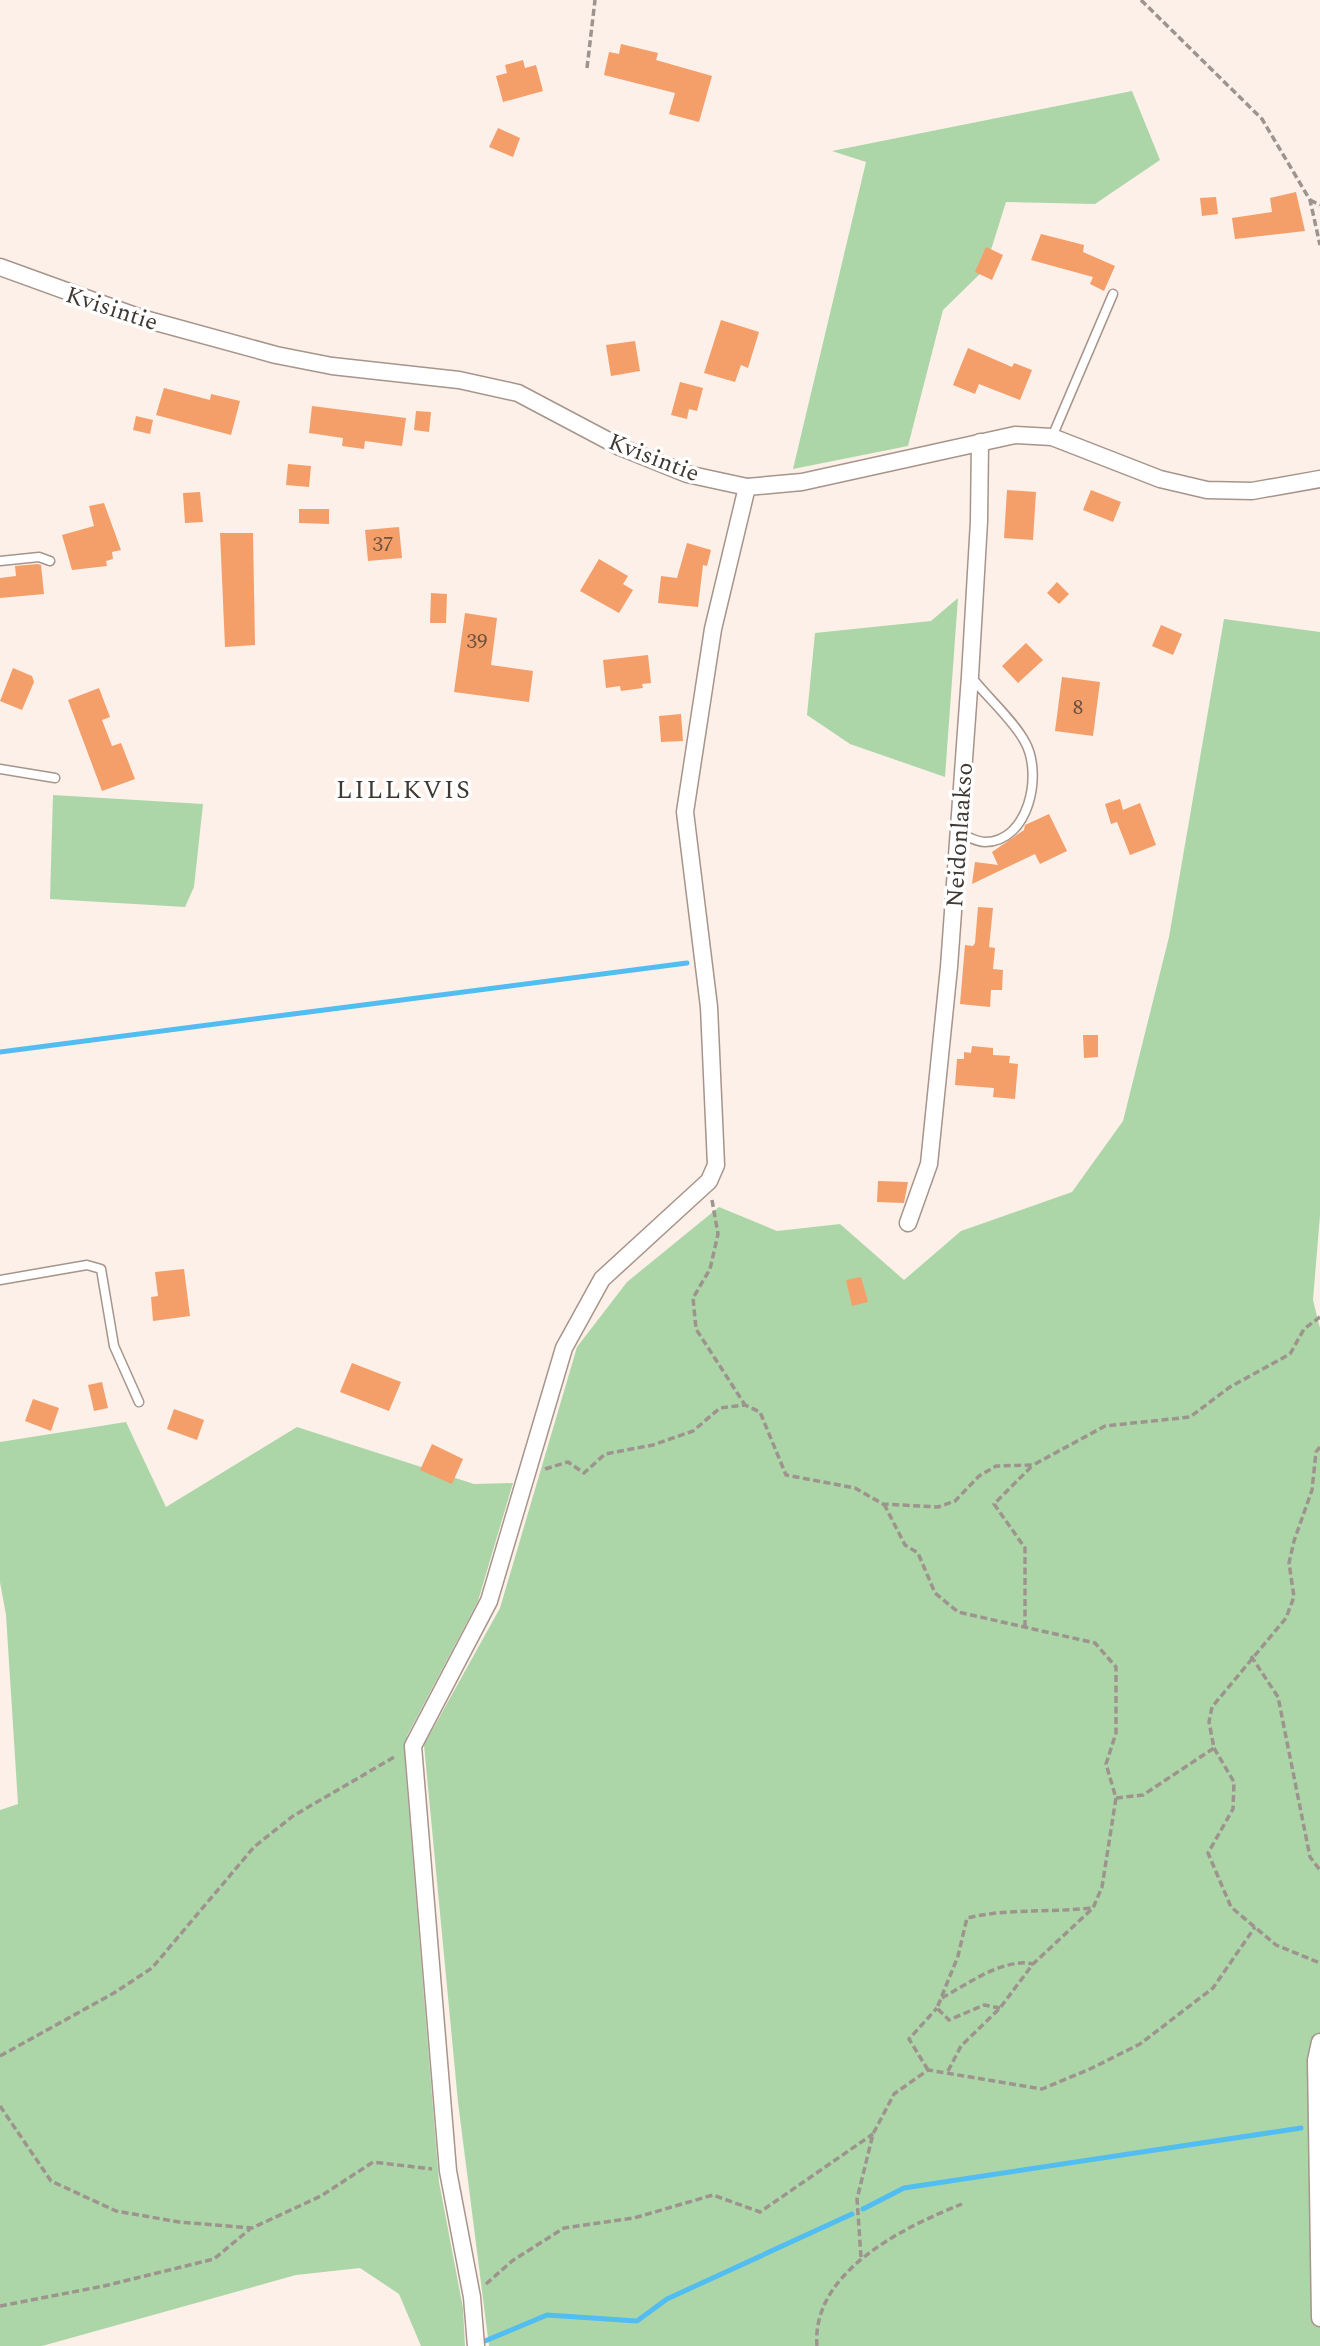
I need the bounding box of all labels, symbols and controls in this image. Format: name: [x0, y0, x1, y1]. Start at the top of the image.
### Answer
street label: Kvisintie: [61, 277, 163, 341]
street label: Kvisintie: [603, 424, 705, 492]
house number: 37: [373, 529, 394, 561]
house number: 39: [467, 626, 488, 658]
house number: 8: [1073, 692, 1083, 724]
street label: Neidonlaakso: [937, 761, 983, 909]
district label: LILLKVIS: [336, 770, 472, 810]

